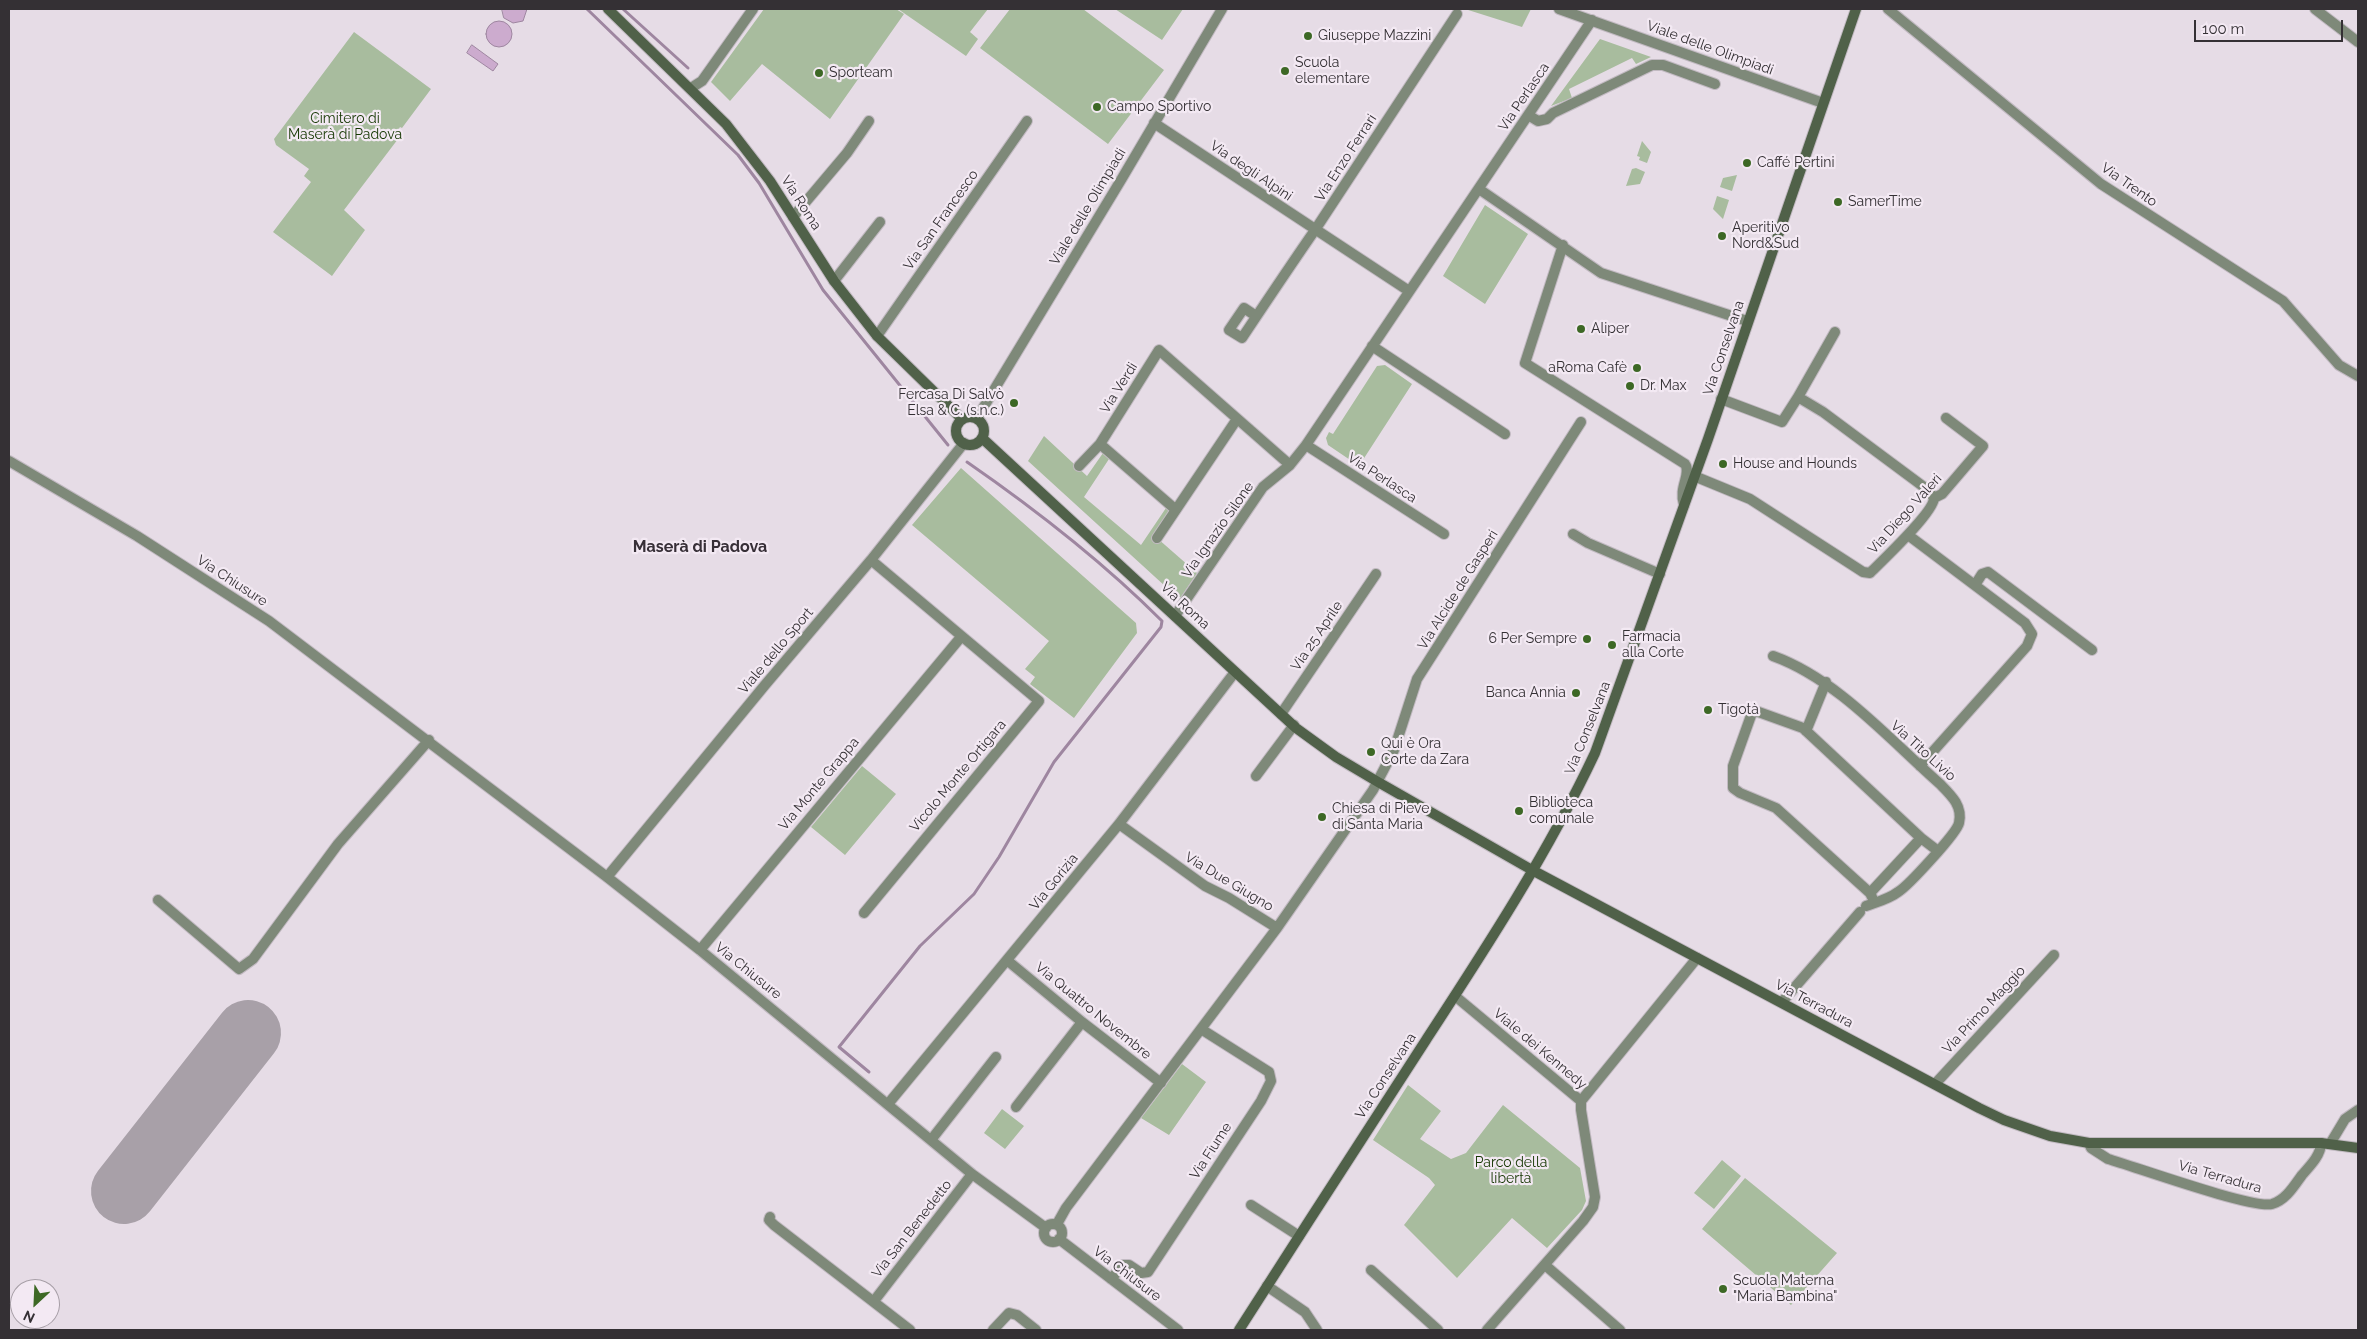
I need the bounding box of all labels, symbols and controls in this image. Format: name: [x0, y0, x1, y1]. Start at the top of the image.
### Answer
scale bar: [2197, 10, 2346, 42]
street label: Viale delle Olimpiadi: [1644, 17, 1776, 79]
text: 100 m: [2202, 20, 2244, 38]
place label: Giuseppe Mazzini: [1318, 28, 1431, 44]
marker: Giuseppe Mazzini: [1302, 30, 1314, 42]
place label: Scuola elementare: [1295, 55, 1370, 88]
street label: Via Perlasca: [1495, 60, 1553, 134]
place label: Sporteam: [829, 65, 893, 81]
marker: Scuola elementare: [1279, 65, 1291, 77]
marker: Sporteam: [813, 67, 825, 79]
place label: Campo Sportivo: [1107, 99, 1211, 115]
marker: Campo Sportivo: [1091, 101, 1103, 113]
park label: Cimitero di Maserà di Padova: [288, 111, 402, 144]
street label: Via Enzo Ferrari: [1312, 111, 1380, 205]
street label: Via degli Alpini: [1207, 137, 1295, 205]
street label: Viale delle Olimpiadi: [1046, 145, 1130, 269]
place label: Caffé Pertini: [1757, 155, 1835, 171]
marker: Caffé Pertini: [1741, 157, 1753, 169]
street label: Via Trento: [2098, 159, 2160, 211]
street label: Via San Francesco: [900, 167, 982, 273]
street label: Via Roma: [777, 173, 825, 233]
place label: SamerTime: [1848, 194, 1922, 210]
marker: SamerTime: [1832, 196, 1844, 208]
place label: Aperitivo Nord&Sud: [1732, 220, 1799, 252]
marker: Aperitivo Nord&Sud: [1716, 230, 1728, 242]
street label: Via Conselvana: [1700, 298, 1748, 398]
place label: Aliper: [1591, 321, 1629, 337]
marker: Aliper: [1575, 323, 1587, 335]
street label: Via Verdi: [1097, 359, 1141, 417]
place label: aRoma Cafè: [1548, 360, 1627, 376]
marker: aRoma Cafè: [1631, 362, 1643, 374]
place label: Dr. Max: [1640, 378, 1687, 394]
marker: Dr. Max: [1624, 380, 1636, 392]
place label: Fercasa Di Salvò Elsa & C. (s.n.c.): [898, 387, 1004, 420]
marker: Fercasa Di Salvò Elsa & C. (s.n.c.): [1008, 397, 1020, 409]
street label: Via Perlasca: [1344, 449, 1420, 507]
place label: House and Hounds: [1733, 456, 1857, 472]
marker: House and Hounds: [1717, 458, 1729, 470]
street label: Via Diego Valeri: [1865, 470, 1945, 558]
street label: Via Ignazio Silone: [1179, 479, 1257, 581]
street label: Via Alcide de Gasperi: [1414, 527, 1502, 653]
district label: Maserà di Padova: [633, 537, 767, 557]
street label: Via Chiusure: [194, 552, 270, 610]
street label: Via Roma: [1157, 579, 1213, 633]
street label: Via 25 Aprile: [1288, 598, 1346, 674]
street label: Viale dello Sport: [735, 605, 817, 697]
place label: Farmacia alla Corte: [1622, 629, 1684, 662]
place label: 6 Per Sempre: [1489, 631, 1577, 647]
marker: 6 Per Sempre: [1581, 633, 1593, 645]
marker: Farmacia alla Corte: [1606, 639, 1618, 651]
street label: Via Conselvana: [1562, 679, 1614, 777]
place label: Banca Annia: [1486, 685, 1566, 701]
marker: Banca Annia: [1570, 687, 1582, 699]
place label: Tigotà: [1718, 702, 1759, 718]
marker: Tigotà: [1702, 704, 1714, 716]
street label: Vicolo Monte Ortigara: [906, 717, 1010, 835]
street label: Via Tito Livio: [1887, 717, 1959, 785]
street label: Via Monte Grappa: [775, 734, 863, 834]
place label: Qui è Ora Corte da Zara: [1381, 736, 1469, 769]
marker: Qui è Ora Corte da Zara: [1365, 746, 1377, 758]
place label: Biblioteca comunale: [1529, 795, 1594, 828]
place label: Chiesa di Pieve di Santa Maria: [1332, 801, 1430, 834]
marker: Biblioteca comunale: [1513, 805, 1525, 817]
marker: Chiesa di Pieve di Santa Maria: [1316, 811, 1328, 823]
street label: Via Due Giugno: [1182, 849, 1276, 915]
street label: Via Gorizia: [1026, 850, 1082, 914]
street label: Via Chiusure: [711, 939, 785, 1003]
street label: Via Quattro Novembre: [1031, 959, 1155, 1063]
street label: Via Primo Maggio: [1939, 963, 2029, 1057]
street label: Via Terradura: [1772, 976, 1856, 1032]
street label: Viale dei Kennedy: [1490, 1005, 1590, 1093]
street label: Via Conselvana: [1352, 1030, 1420, 1122]
street label: Via Fiume: [1186, 1119, 1236, 1183]
park label: Parco della libertà: [1475, 1155, 1547, 1188]
street label: Via Terradura: [2176, 1157, 2264, 1197]
street label: Via San Benedetto: [868, 1177, 956, 1281]
street label: Via Chiusure: [1090, 1243, 1164, 1305]
place label: Scuola Materna "Maria Bambina": [1733, 1273, 1837, 1305]
north arrow: [10, 1279, 60, 1329]
marker: Scuola Materna "Maria Bambina": [1717, 1283, 1729, 1295]
text: N: [21, 1307, 37, 1326]

